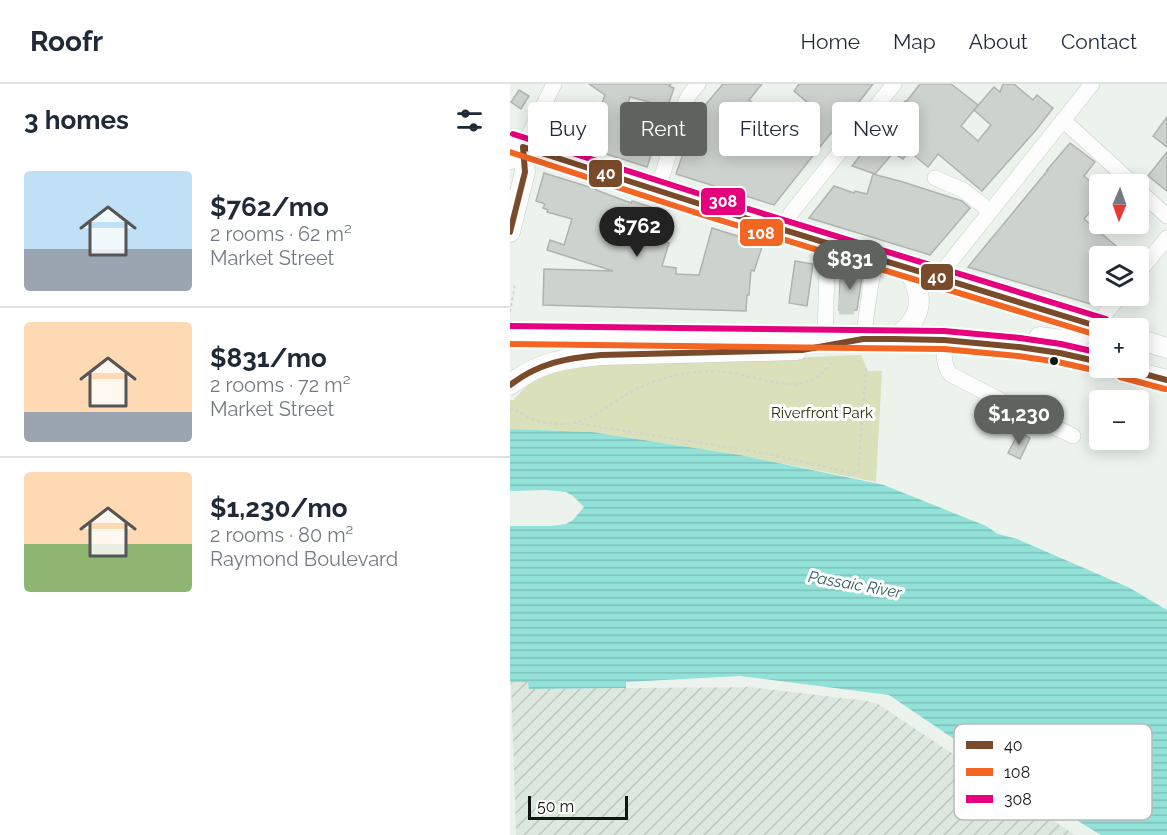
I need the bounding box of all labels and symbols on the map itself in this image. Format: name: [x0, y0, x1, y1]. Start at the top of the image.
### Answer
line badge: 40: [588, 159, 623, 188]
text: 40: [597, 164, 616, 183]
north arrow: [1089, 174, 1149, 234]
line badge: 308: [700, 187, 746, 216]
text: 308: [709, 192, 737, 211]
pin: $762: [601, 207, 673, 258]
line badge: 108: [739, 218, 784, 247]
text: 108: [747, 224, 775, 243]
pin: $831: [814, 240, 886, 291]
line badge: 40: [920, 263, 954, 291]
text: 40: [928, 268, 947, 287]
unlabelled marker: [1048, 355, 1060, 367]
pin: $1,230: [970, 395, 1068, 446]
park label: Riverfront Park: [771, 404, 873, 422]
water label: Passaic River: [807, 567, 904, 602]
legend: [954, 724, 1152, 820]
text: 40: [1004, 736, 1023, 755]
text: 108: [1004, 763, 1030, 782]
text: 308: [1004, 790, 1032, 809]
scale bar: [528, 793, 628, 820]

